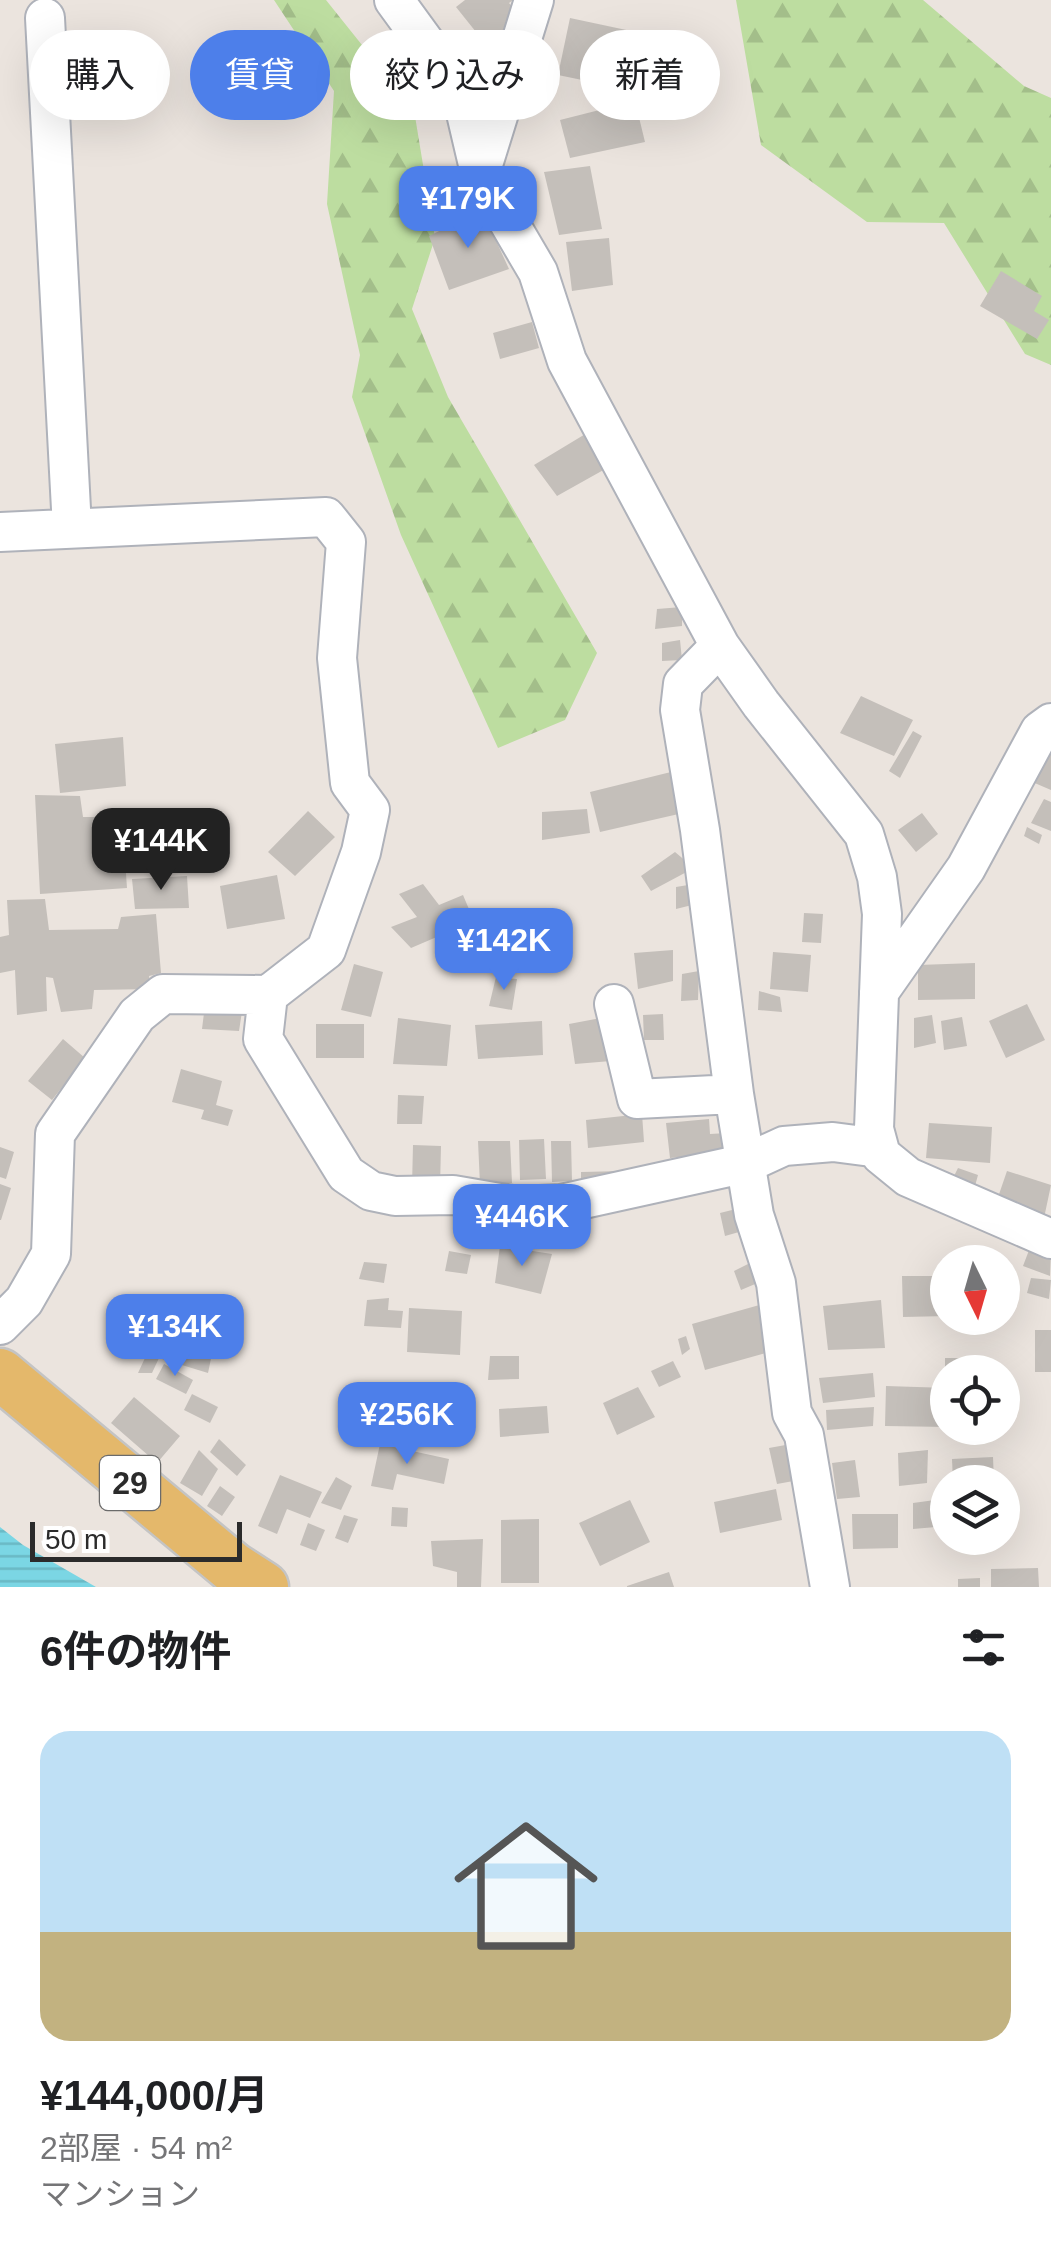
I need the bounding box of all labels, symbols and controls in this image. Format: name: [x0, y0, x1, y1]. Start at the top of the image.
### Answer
chip: 購入: [30, 30, 170, 120]
chip: 賃貸: [190, 30, 330, 120]
chip: 絞り込み: [350, 30, 560, 120]
chip: 新着: [580, 30, 720, 120]
pin: ¥179K: [398, 166, 538, 251]
text: ¥179K: [421, 180, 515, 216]
pin: ¥144K: [91, 808, 231, 893]
text: ¥144K: [114, 822, 208, 858]
pin: ¥142K: [434, 908, 574, 993]
text: ¥142K: [457, 922, 551, 958]
pin: ¥446K: [452, 1184, 592, 1269]
text: ¥446K: [475, 1198, 569, 1234]
north arrow: [930, 1245, 1020, 1335]
map controls: [930, 1245, 1020, 1555]
pin: ¥134K: [105, 1294, 245, 1379]
text: ¥134K: [128, 1308, 222, 1344]
button: locate: [930, 1355, 1020, 1445]
pin: ¥256K: [337, 1382, 477, 1467]
text: ¥256K: [360, 1396, 454, 1432]
road number: 29: [100, 1456, 160, 1510]
button: layers: [930, 1465, 1020, 1555]
scale bar: [30, 1517, 242, 1562]
text: 50 m: [45, 1524, 107, 1555]
icon: filters: [956, 1620, 1011, 1675]
text: 6件の物件: [40, 1628, 231, 1675]
icon: home: [436, 1796, 616, 1976]
text: ¥144,000/月: [40, 2072, 269, 2119]
text: 2部屋 · 54 m²: [40, 2130, 232, 2166]
text: マンション: [40, 2176, 200, 2212]

